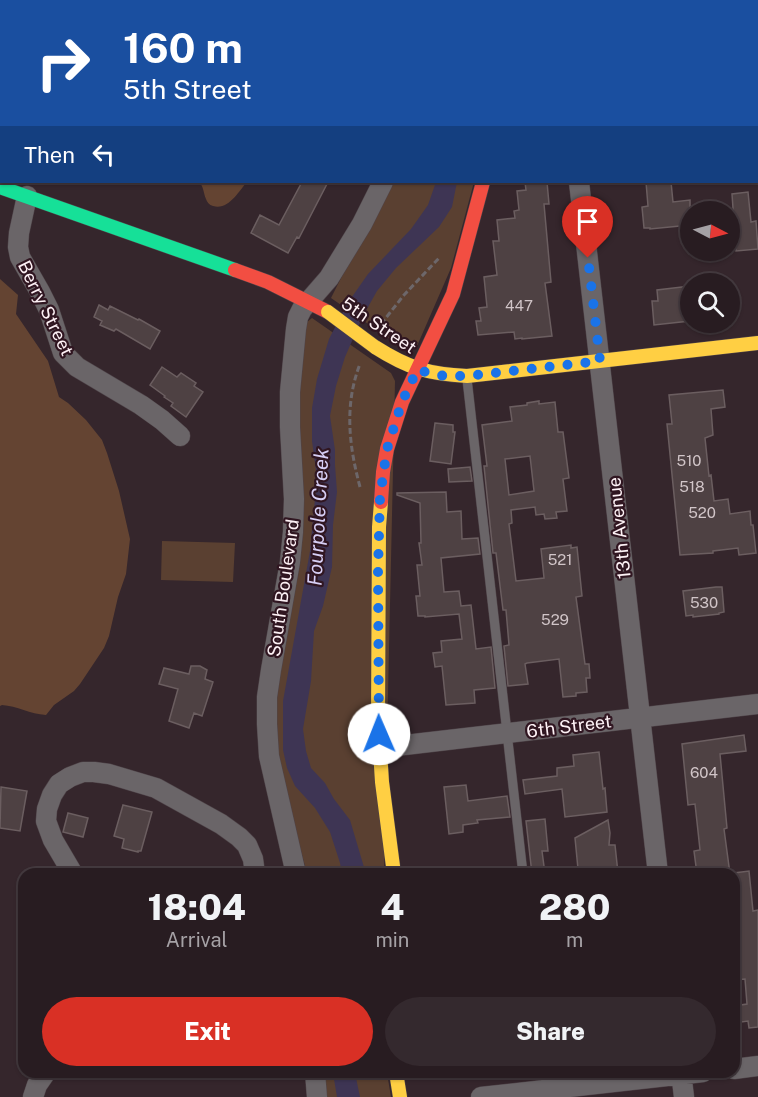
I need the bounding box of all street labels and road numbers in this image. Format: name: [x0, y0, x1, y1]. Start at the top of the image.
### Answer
street label: Berry Street: [14, 257, 78, 359]
street label: 5th Street: [338, 292, 420, 358]
street label: 13th Avenue: [603, 476, 635, 580]
street label: South Boulevard: [263, 518, 303, 658]
street label: 6th Street: [525, 710, 613, 742]

